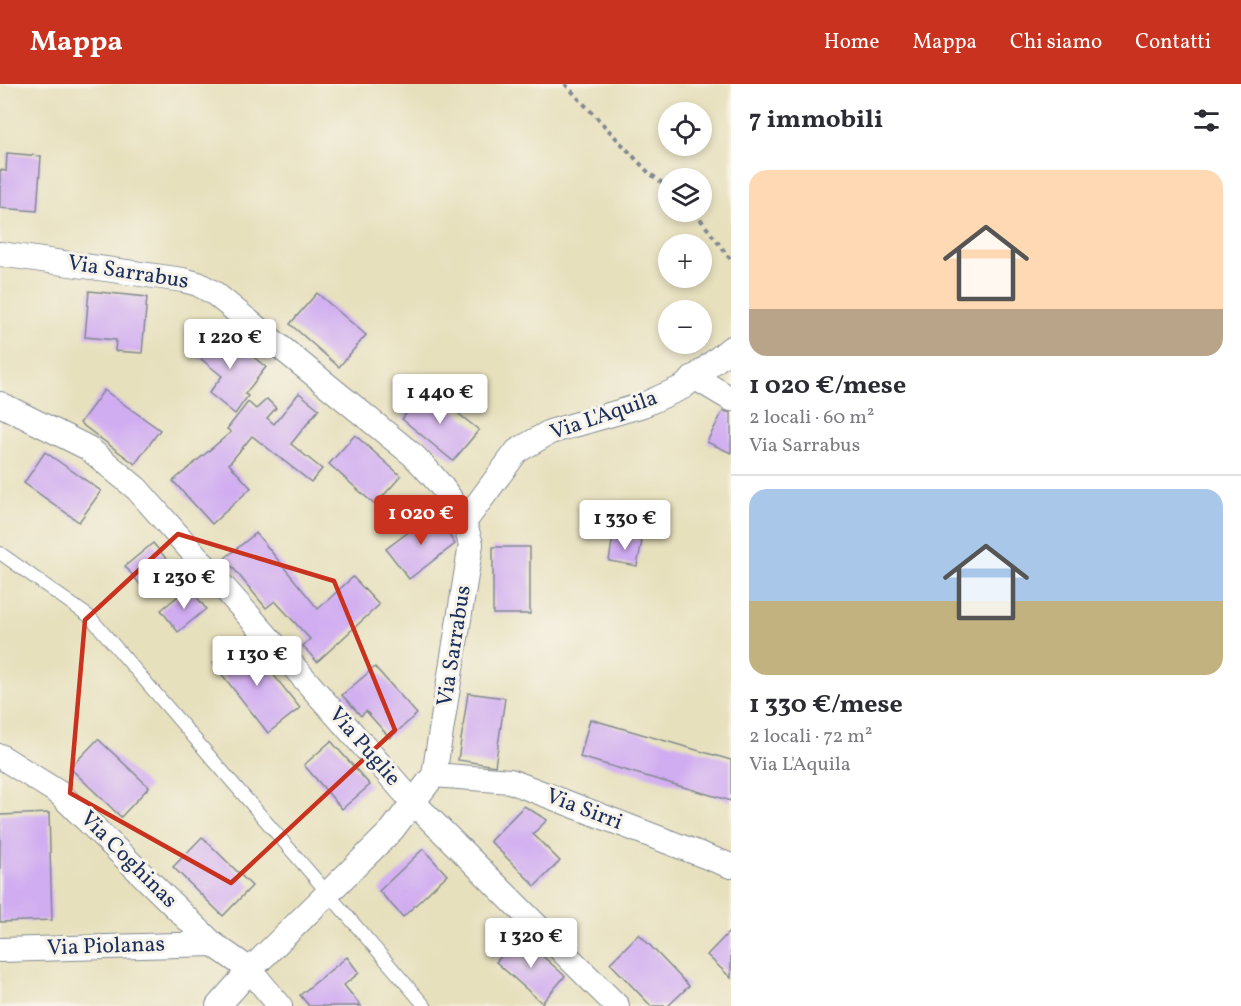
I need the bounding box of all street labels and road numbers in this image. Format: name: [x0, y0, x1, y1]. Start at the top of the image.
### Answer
street label: Via Sarrabus: [65, 248, 191, 298]
street label: Via L'Aquila: [546, 383, 662, 449]
street label: Via Sarrabus: [430, 583, 480, 709]
street label: Via Puglie: [321, 701, 407, 793]
street label: Via Sirri: [541, 781, 627, 839]
street label: Via Coghinas: [72, 804, 184, 916]
street label: Via Piolanas: [47, 929, 165, 965]

